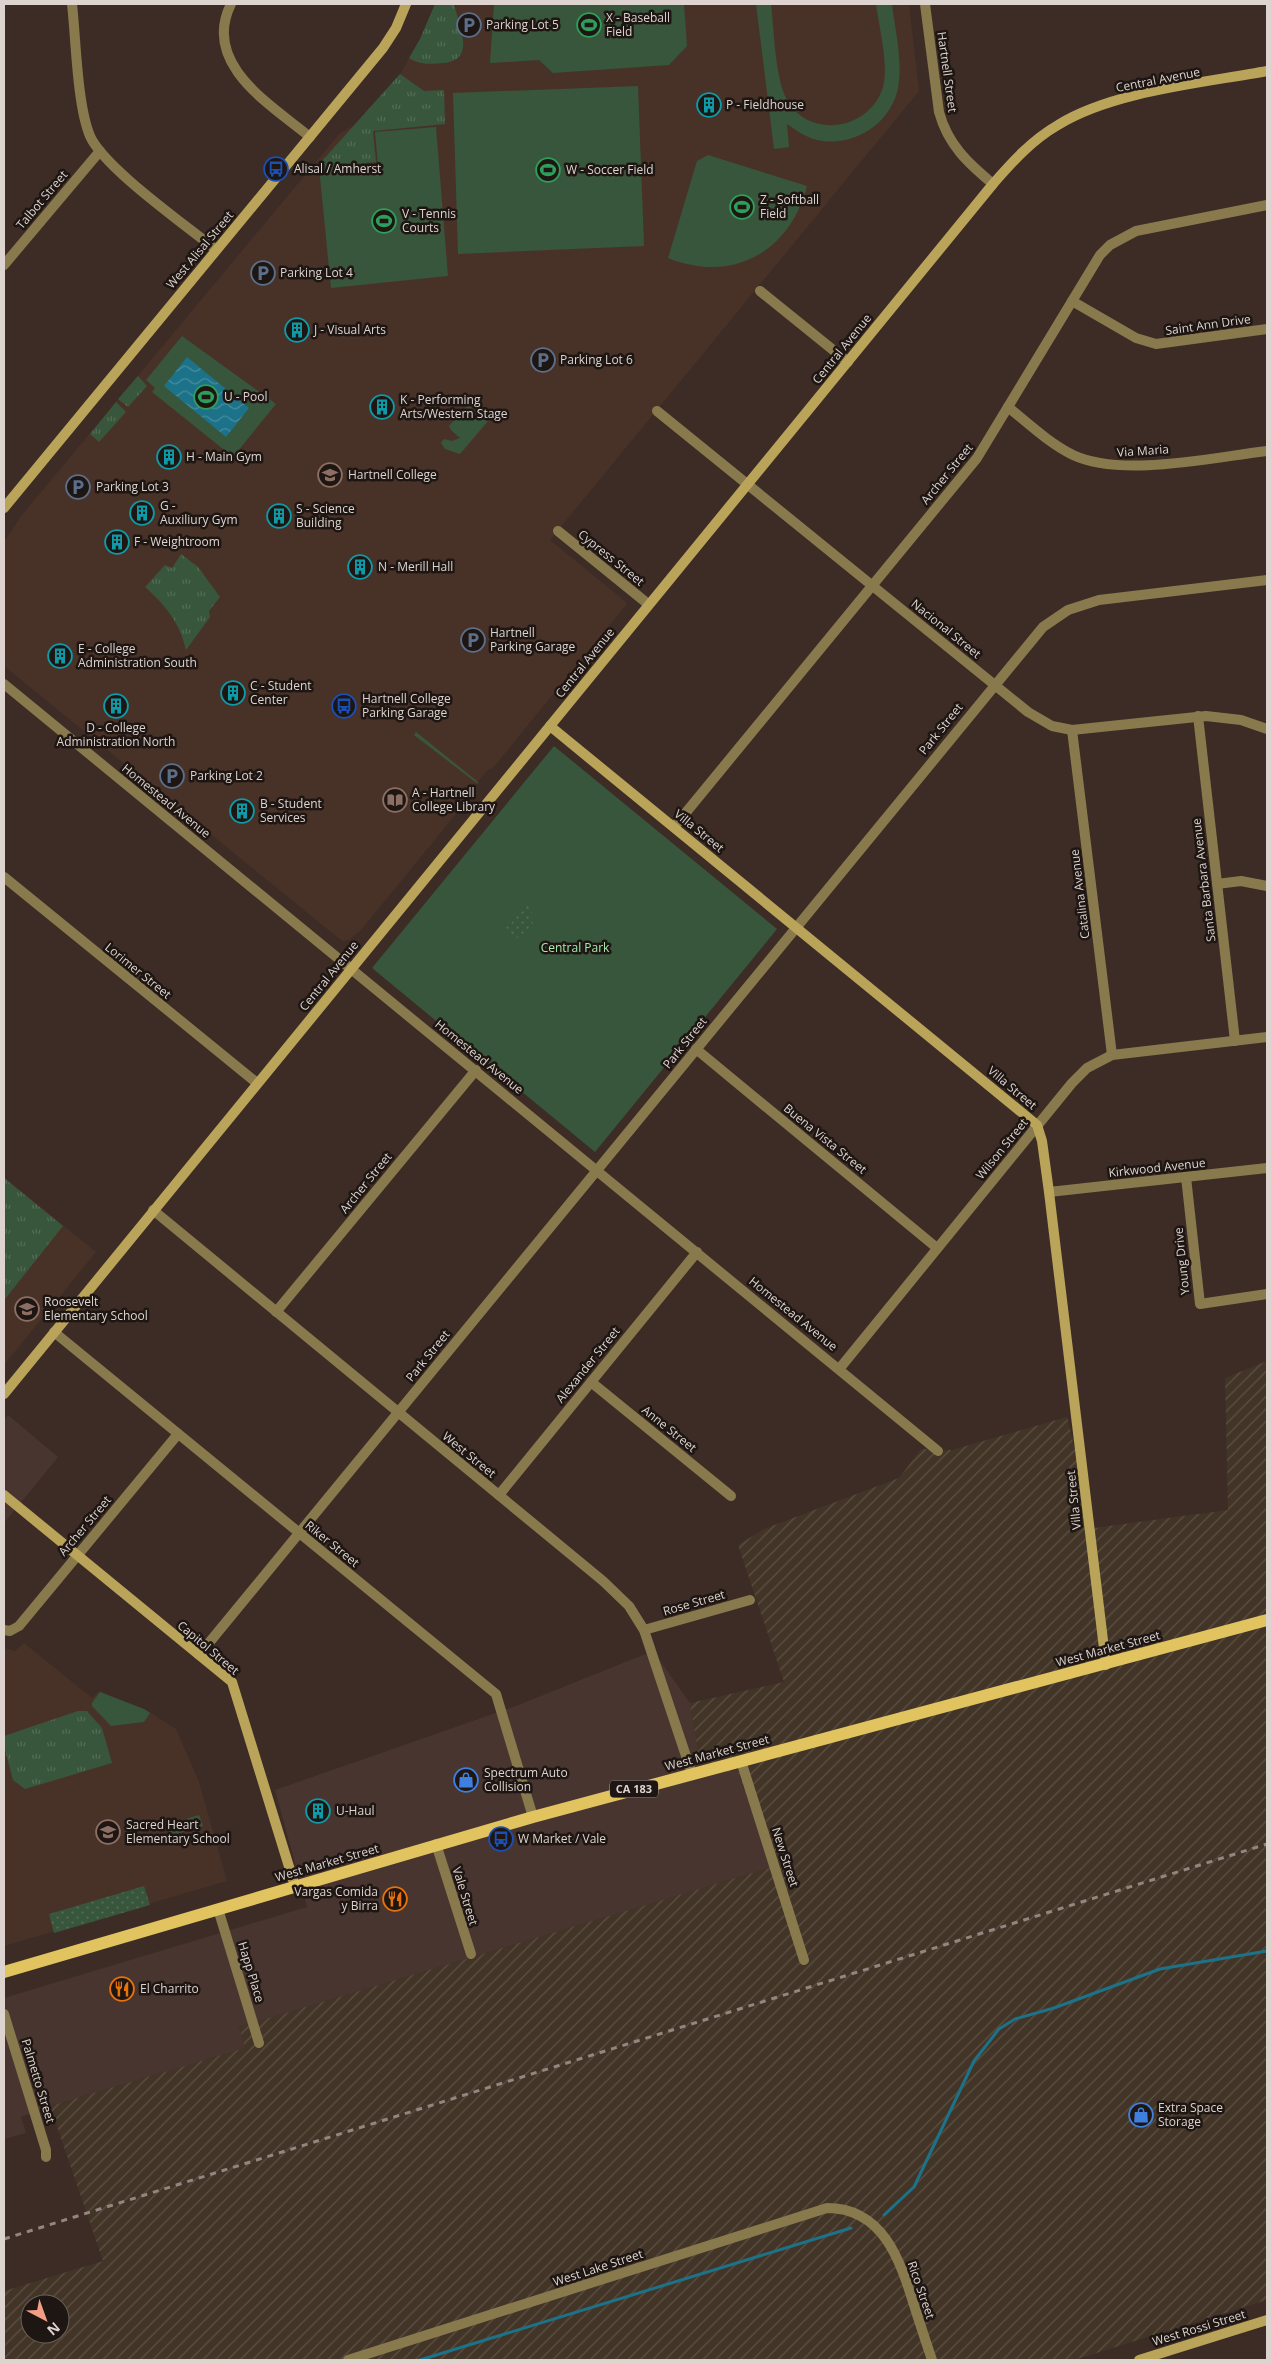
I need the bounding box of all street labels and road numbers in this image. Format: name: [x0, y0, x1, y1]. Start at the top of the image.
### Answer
street label: Hartnell Street: [933, 30, 962, 113]
street label: Central Avenue: [1114, 63, 1202, 96]
street label: Talbot Street: [12, 167, 71, 233]
street label: West Alisal Street: [162, 207, 237, 292]
street label: Central Avenue: [808, 310, 875, 387]
street label: Saint Ann Drive: [1164, 310, 1252, 339]
street label: Archer Street: [917, 440, 976, 508]
street label: Via Maria: [1116, 440, 1170, 461]
street label: Cypress Street: [575, 526, 648, 590]
street label: Nacional Street: [908, 595, 985, 662]
street label: Central Avenue: [551, 624, 618, 701]
street label: Park Street: [915, 699, 967, 758]
street label: Homestead Avenue: [118, 760, 214, 842]
street label: Villa Street: [671, 805, 728, 856]
street label: Santa Barbara Avenue: [1187, 817, 1220, 943]
street label: Catalina Avenue: [1066, 848, 1093, 940]
street label: Central Avenue: [295, 937, 362, 1014]
street label: Lorimer Street: [102, 939, 175, 1003]
street label: Park Street: [659, 1013, 711, 1072]
street label: Homestead Avenue: [431, 1016, 527, 1098]
street label: Villa Street: [984, 1062, 1041, 1113]
street label: Buena Vista Street: [780, 1100, 870, 1177]
street label: Wilson Street: [972, 1115, 1032, 1183]
street label: Archer Street: [336, 1149, 395, 1217]
street label: Kirkwood Avenue: [1108, 1154, 1207, 1181]
street label: Young Drive: [1169, 1226, 1193, 1296]
street label: Homestead Avenue: [745, 1273, 841, 1355]
street label: Alexander Street: [552, 1323, 624, 1406]
street label: Park Street: [402, 1326, 454, 1385]
street label: Anne Street: [638, 1401, 700, 1456]
street label: West Street: [439, 1428, 500, 1481]
street label: Villa Street: [1062, 1470, 1085, 1531]
street label: Archer Street: [54, 1492, 115, 1559]
street label: Riker Street: [302, 1517, 363, 1571]
street label: Rose Street: [661, 1586, 727, 1619]
street label: Capitol Street: [174, 1617, 243, 1678]
street label: West Market Street: [1054, 1626, 1162, 1671]
street label: West Market Street: [663, 1730, 771, 1775]
road number: CA 183: [610, 1780, 658, 1798]
street label: New Street: [768, 1825, 803, 1889]
street label: West Market Street: [273, 1840, 381, 1885]
street label: Vale Street: [449, 1865, 482, 1927]
street label: Happ Place: [234, 1939, 269, 2005]
street label: Palmetto Street: [18, 2037, 59, 2125]
street label: West Lake Street: [551, 2245, 645, 2290]
street label: Rico Street: [904, 2259, 939, 2321]
street label: West Rossi Street: [1150, 2305, 1248, 2350]

